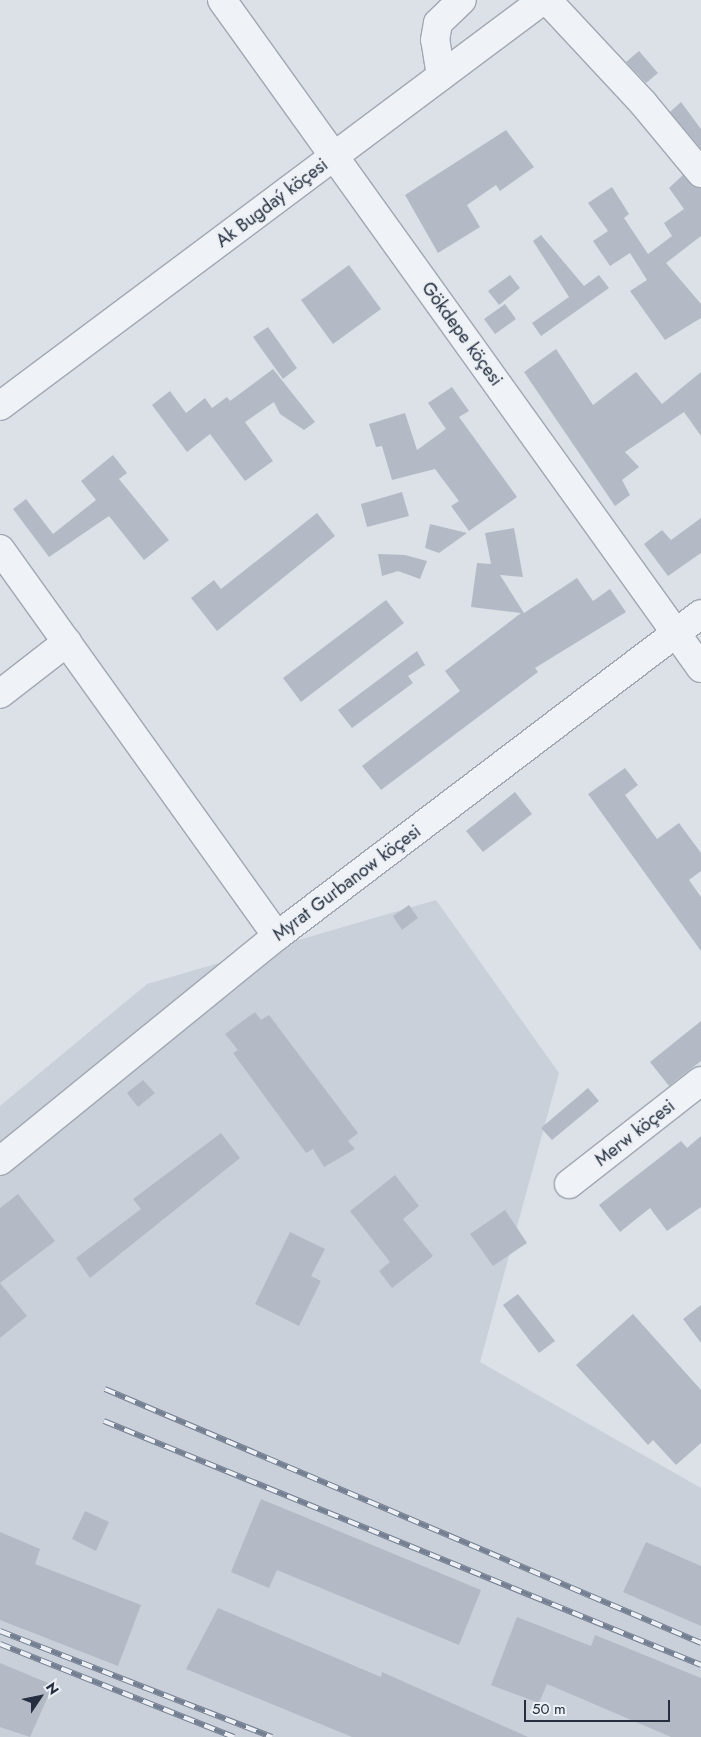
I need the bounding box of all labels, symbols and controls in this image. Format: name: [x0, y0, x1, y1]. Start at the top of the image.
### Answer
street label: Ak Bugdaý köçesi: [212, 154, 332, 252]
street label: Gökdepe köçesi: [417, 278, 507, 390]
street label: Myrat Gurbanow köçesi: [269, 820, 425, 946]
street label: Merw köçesi: [591, 1095, 679, 1171]
north arrow: [15, 1672, 65, 1722]
text: N: [41, 1678, 64, 1699]
scale bar: [526, 1690, 672, 1722]
text: 50 m: [532, 1698, 566, 1720]

